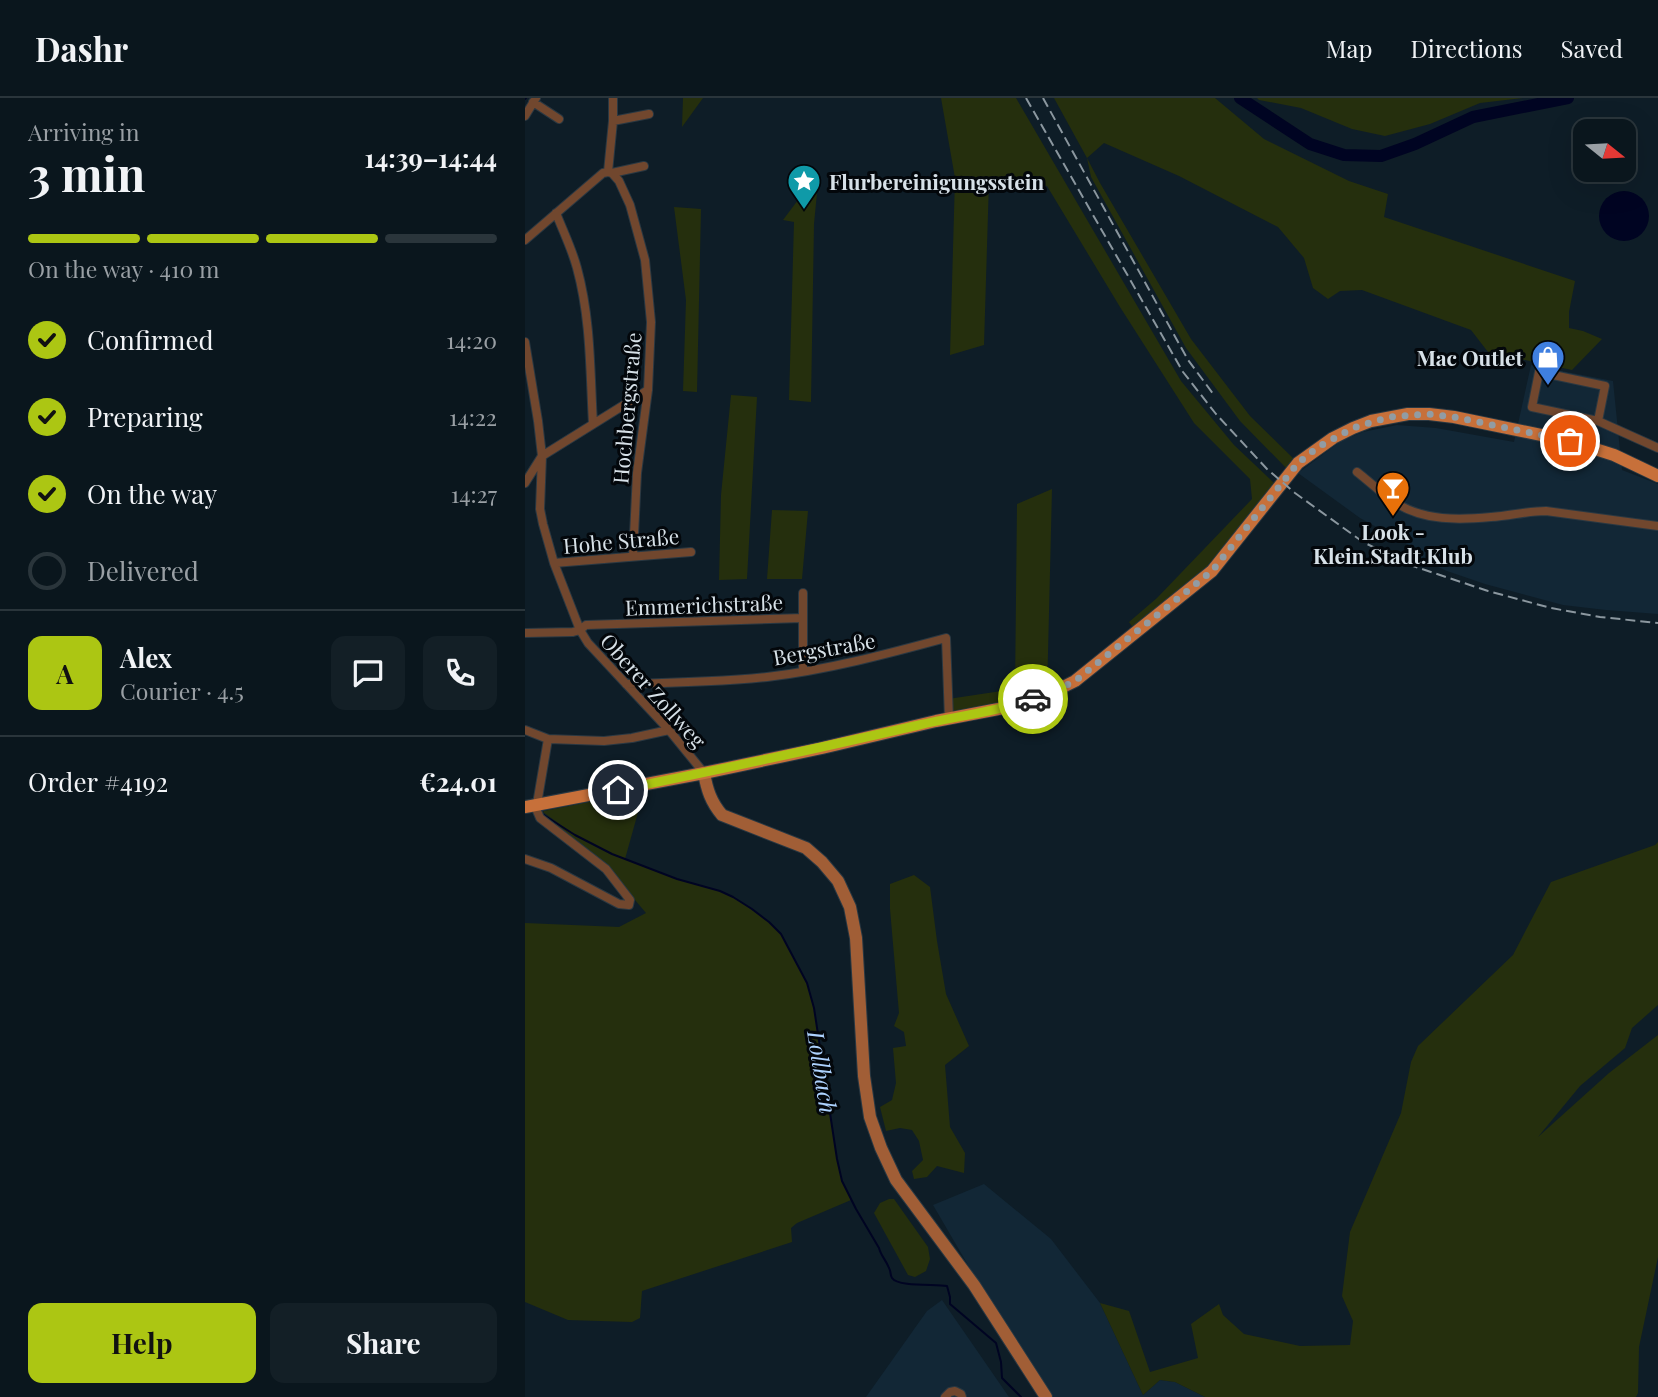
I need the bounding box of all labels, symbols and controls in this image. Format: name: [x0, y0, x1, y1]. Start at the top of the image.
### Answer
text: Dashr: [35, 26, 128, 70]
text: Map: [1326, 32, 1372, 64]
text: Directions: [1410, 32, 1523, 64]
text: Saved: [1561, 32, 1623, 64]
text: Arriving in: [28, 116, 140, 147]
north arrow: [1573, 119, 1636, 182]
map controls: [1573, 119, 1636, 182]
text: 14:39–14:44: [365, 140, 497, 175]
text: 3 min: [28, 142, 145, 204]
place icon: Flurbereinigungsstein: [785, 162, 823, 211]
place label: Flurbereinigungsstein: [829, 167, 1044, 195]
text: On the way · 410 m: [28, 253, 219, 284]
icon: check: [28, 321, 66, 359]
text: Confirmed: [87, 322, 214, 357]
text: 14:20: [446, 324, 497, 355]
street label: Hochbergstraße: [605, 331, 647, 485]
shop icon: Mac Outlet: [1529, 338, 1567, 387]
place label: Mac Outlet: [1416, 343, 1524, 371]
icon: check: [28, 398, 66, 436]
text: Preparing: [87, 399, 203, 434]
text: 14:22: [449, 401, 497, 432]
pin: [1540, 411, 1600, 471]
icon: bag: [1551, 422, 1589, 460]
bar icon: Look - Klein.Stadt.Klub: [1374, 469, 1412, 518]
icon: check: [28, 475, 66, 513]
text: On the way: [87, 476, 217, 511]
text: 14:27: [451, 478, 497, 509]
place label: Look - Klein.Stadt.Klub: [1313, 517, 1473, 569]
street label: Hohe Straße: [562, 521, 680, 559]
text: Delivered: [87, 553, 199, 588]
street label: Emmerichstraße: [624, 587, 784, 621]
street label: Bergstraße: [771, 625, 877, 671]
street label: Oberer Zollweg: [595, 627, 713, 753]
button: chat: [331, 636, 405, 710]
button: phone: [423, 636, 497, 710]
text: Alex: [120, 640, 172, 675]
text: A: [56, 656, 74, 691]
courier: [998, 664, 1068, 734]
text: Courier · 4.5: [120, 675, 244, 706]
icon: car: [1014, 680, 1052, 718]
pin: [588, 760, 648, 820]
text: Order #4192: [28, 764, 168, 799]
text: €24.01: [419, 764, 497, 799]
icon: home: [599, 771, 637, 809]
water label: Lollbach: [801, 1027, 845, 1116]
button: Help: [28, 1303, 256, 1383]
button: Share: [270, 1303, 497, 1383]

